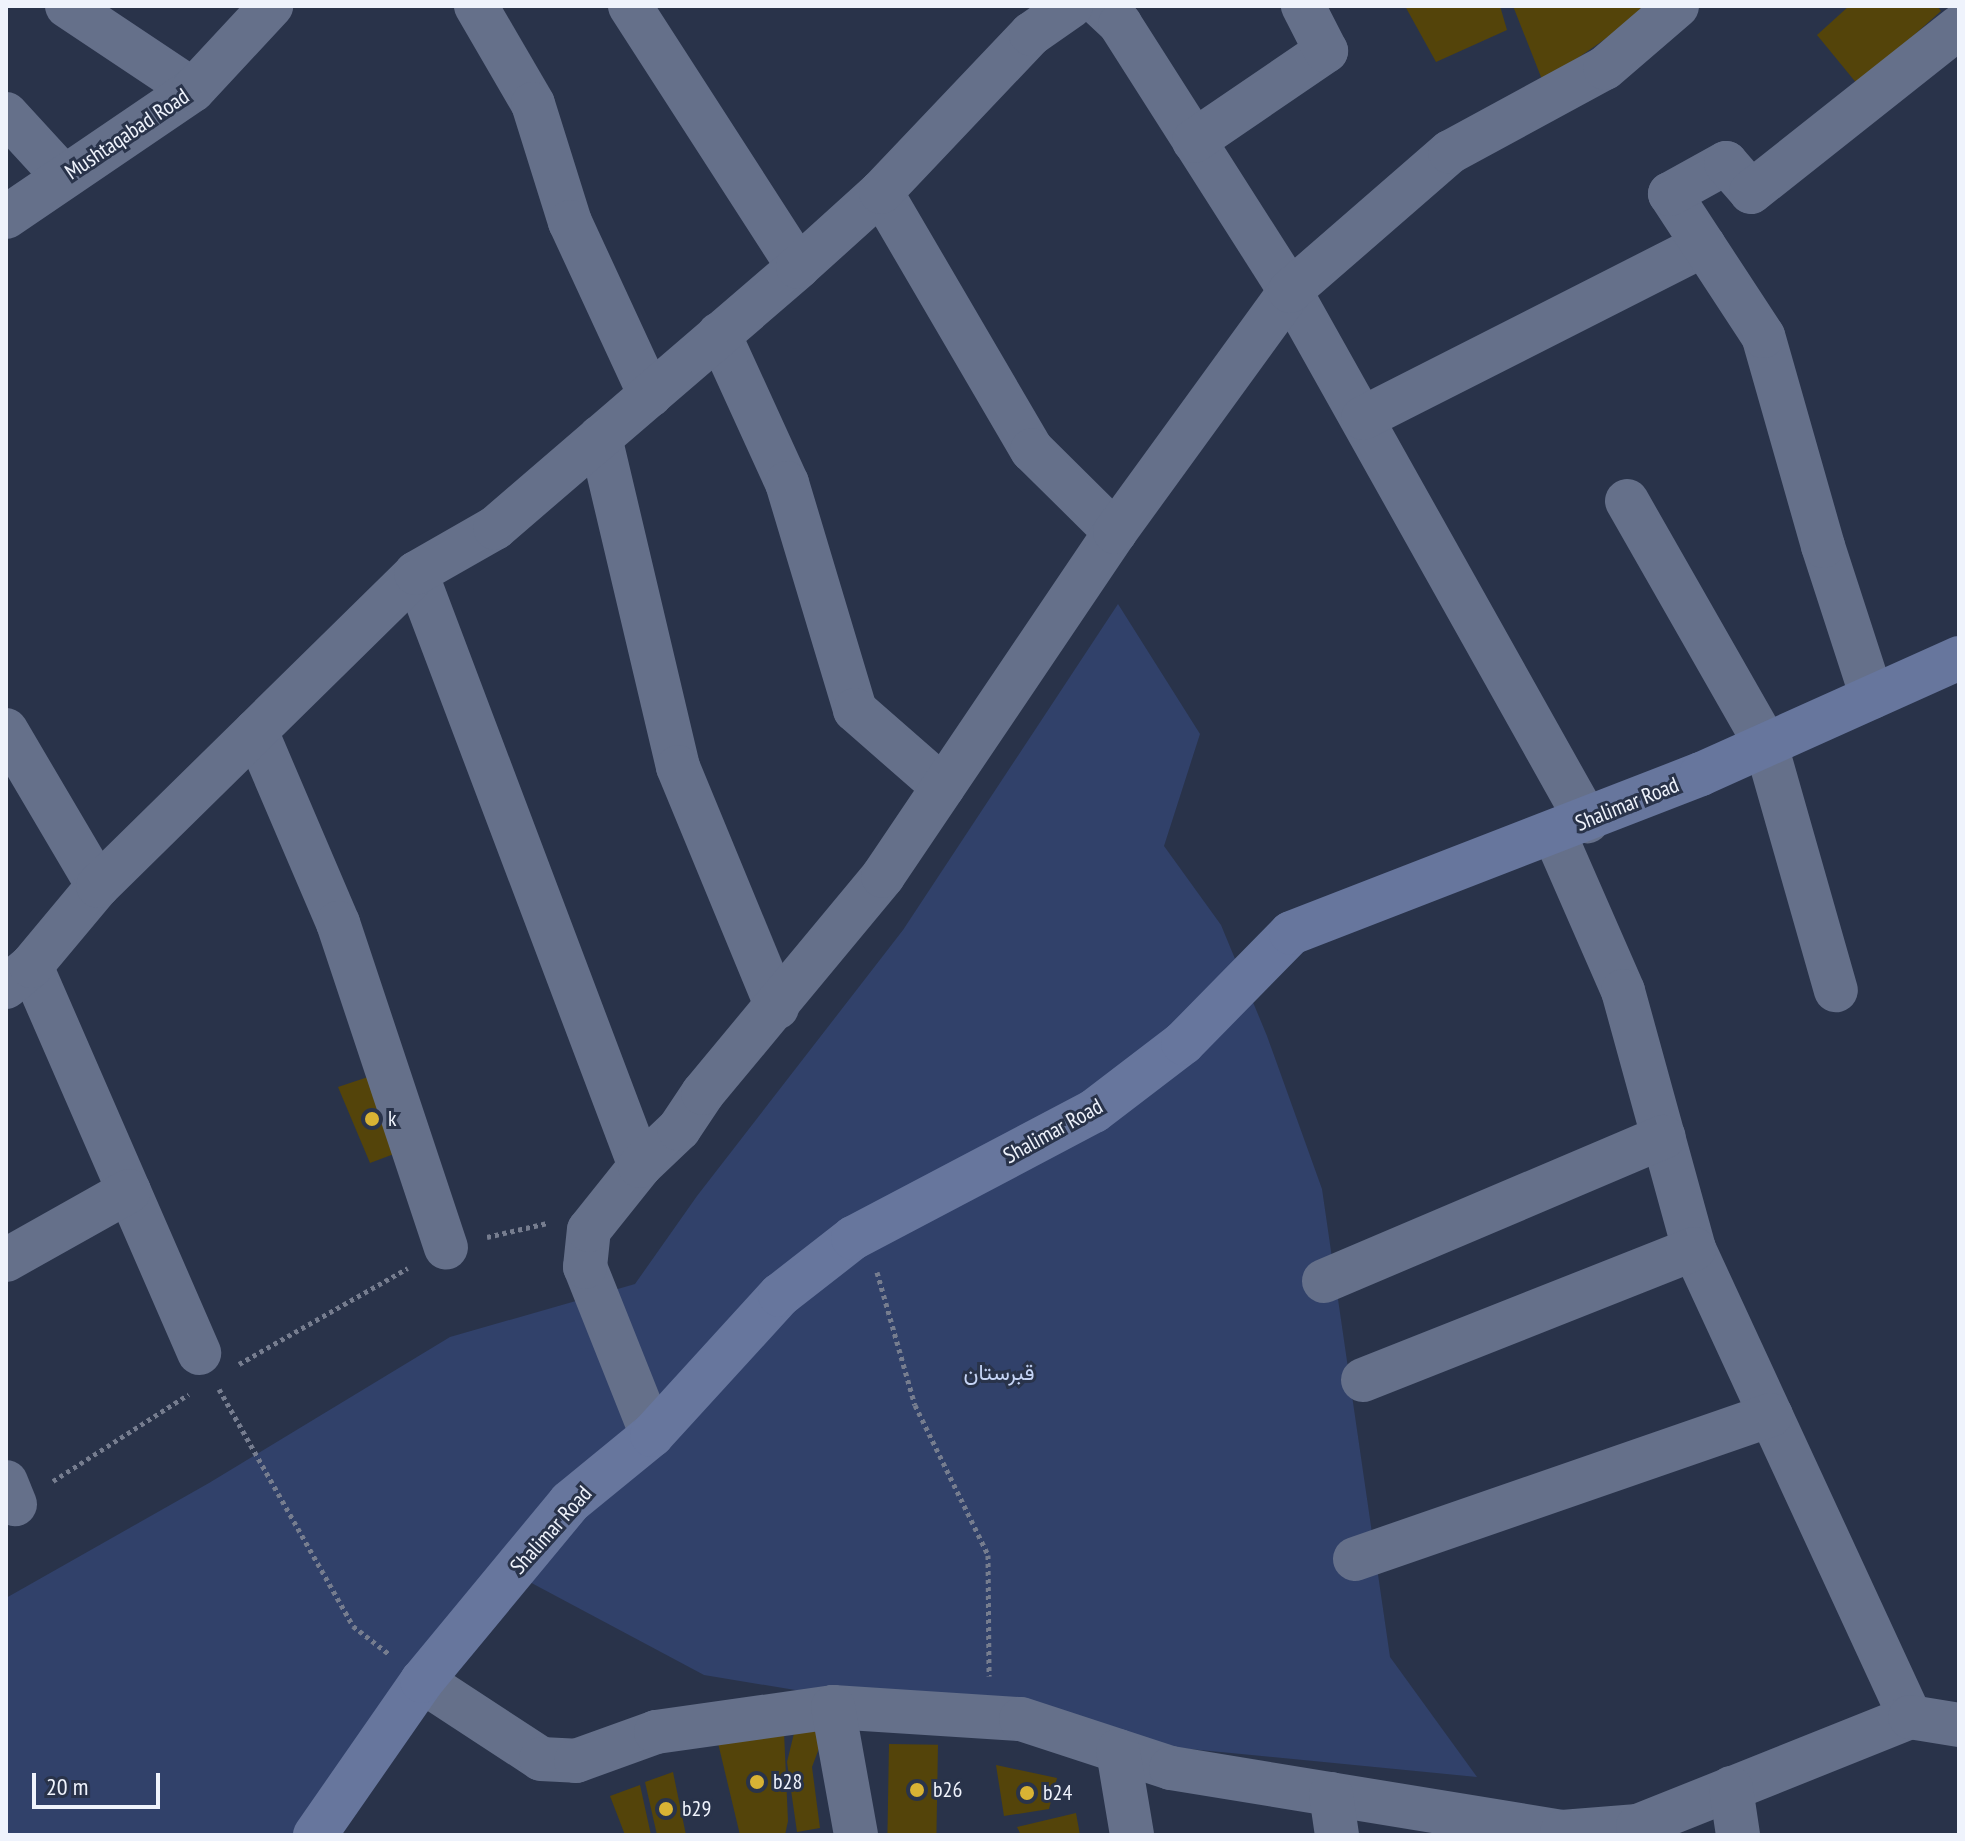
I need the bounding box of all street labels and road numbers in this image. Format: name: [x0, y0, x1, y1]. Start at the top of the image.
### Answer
street label: Mushtaqabad Road: [60, 83, 194, 185]
street label: Shalimar Road: [1571, 771, 1683, 837]
street label: Shalimar Road: [999, 1093, 1107, 1169]
street label: Shalimar Road: [505, 1481, 597, 1579]

